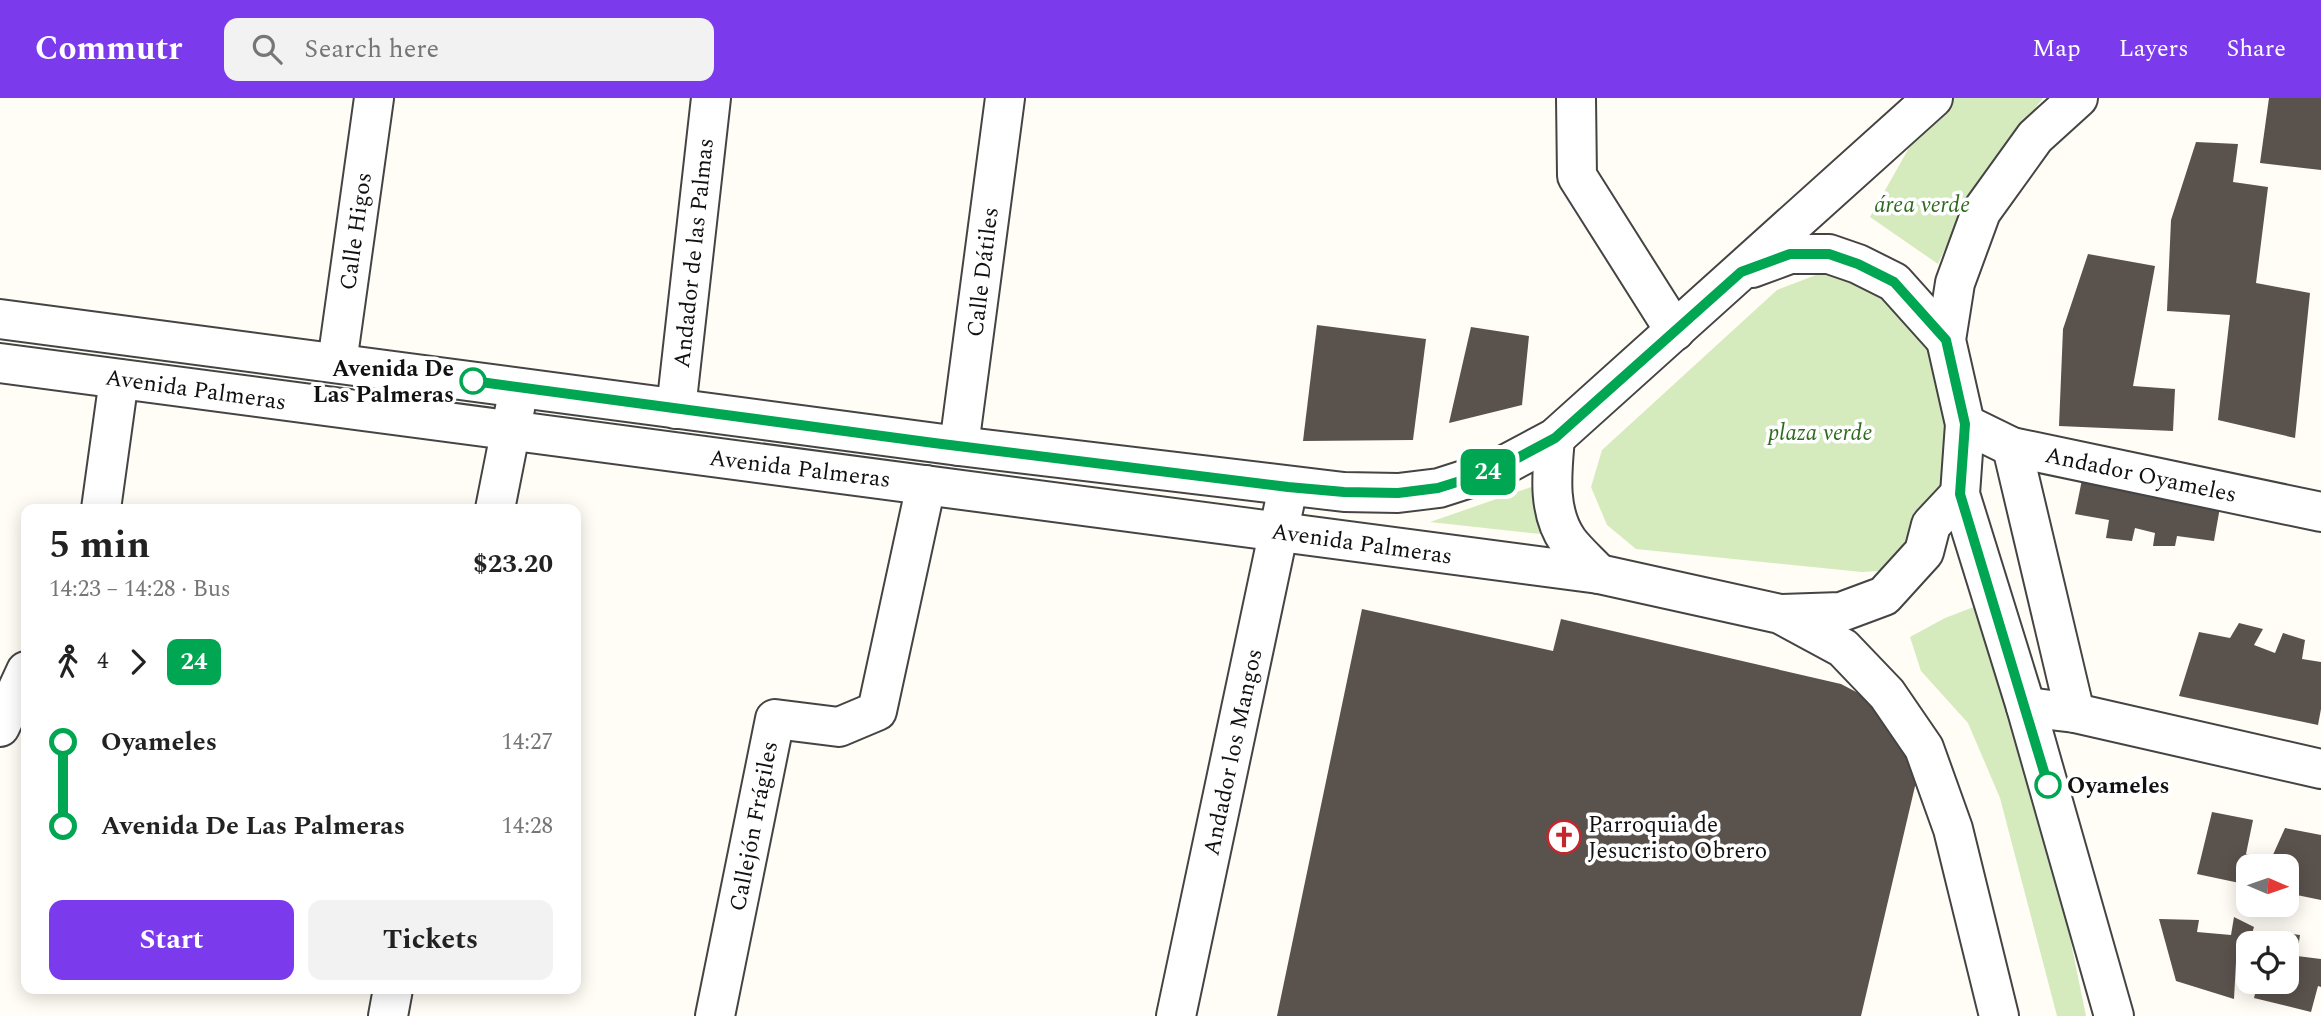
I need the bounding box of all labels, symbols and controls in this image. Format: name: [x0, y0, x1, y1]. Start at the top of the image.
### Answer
search box: [224, 18, 714, 81]
text: Commutr: [35, 24, 182, 74]
text: Search here: [304, 29, 439, 69]
icon: search: [248, 30, 286, 68]
text: Map: [2032, 31, 2081, 67]
text: Layers: [2119, 31, 2189, 67]
text: Share: [2227, 31, 2286, 67]
street label: Andador de las Palmas: [665, 136, 724, 370]
street label: Calle Higos: [331, 170, 382, 292]
park label: área verde: [1874, 188, 1970, 223]
street label: Calle Dátiles: [958, 205, 1009, 339]
place label: Avenida De Las Palmeras: [313, 352, 454, 413]
street label: Avenida Palmeras: [103, 360, 289, 421]
marker: Avenida De Las Palmeras: [460, 368, 486, 394]
park label: plaza verde: [1767, 416, 1872, 451]
street label: Andador Oyameles: [2042, 438, 2240, 513]
street label: Avenida Palmeras: [707, 441, 892, 498]
line badge: 24: [1456, 449, 1520, 495]
text: 24: [1475, 454, 1501, 490]
street label: Avenida Palmeras: [1269, 514, 1455, 575]
text: 5 min: [49, 517, 150, 575]
text: $23.20: [473, 544, 553, 584]
text: 14:23 – 14:28 · Bus: [49, 572, 231, 607]
icon: walk: [49, 643, 87, 681]
icon: forward: [119, 643, 157, 681]
text: 4: [97, 644, 109, 679]
text: 24: [181, 644, 207, 680]
street label: Andador los Mangos: [1194, 645, 1273, 859]
text: Oyameles: [101, 722, 217, 762]
text: 14:27: [501, 725, 553, 760]
street label: Callejón Frágiles: [721, 738, 788, 914]
place label: Oyameles: [2067, 769, 2170, 804]
marker: Oyameles: [2035, 772, 2061, 798]
text: Avenida De Las Palmeras: [101, 806, 405, 846]
place label: Parroquia de Jesucristo Obrero: [1588, 808, 1767, 869]
text: 14:28: [501, 809, 553, 844]
church icon: Parroquia de Jesucristo Obrero: [1545, 818, 1583, 856]
north arrow: [2236, 854, 2300, 917]
map controls: [2236, 854, 2299, 994]
button: Start: [49, 900, 294, 980]
button: Tickets: [308, 900, 553, 980]
button: locate: [2236, 931, 2299, 994]

